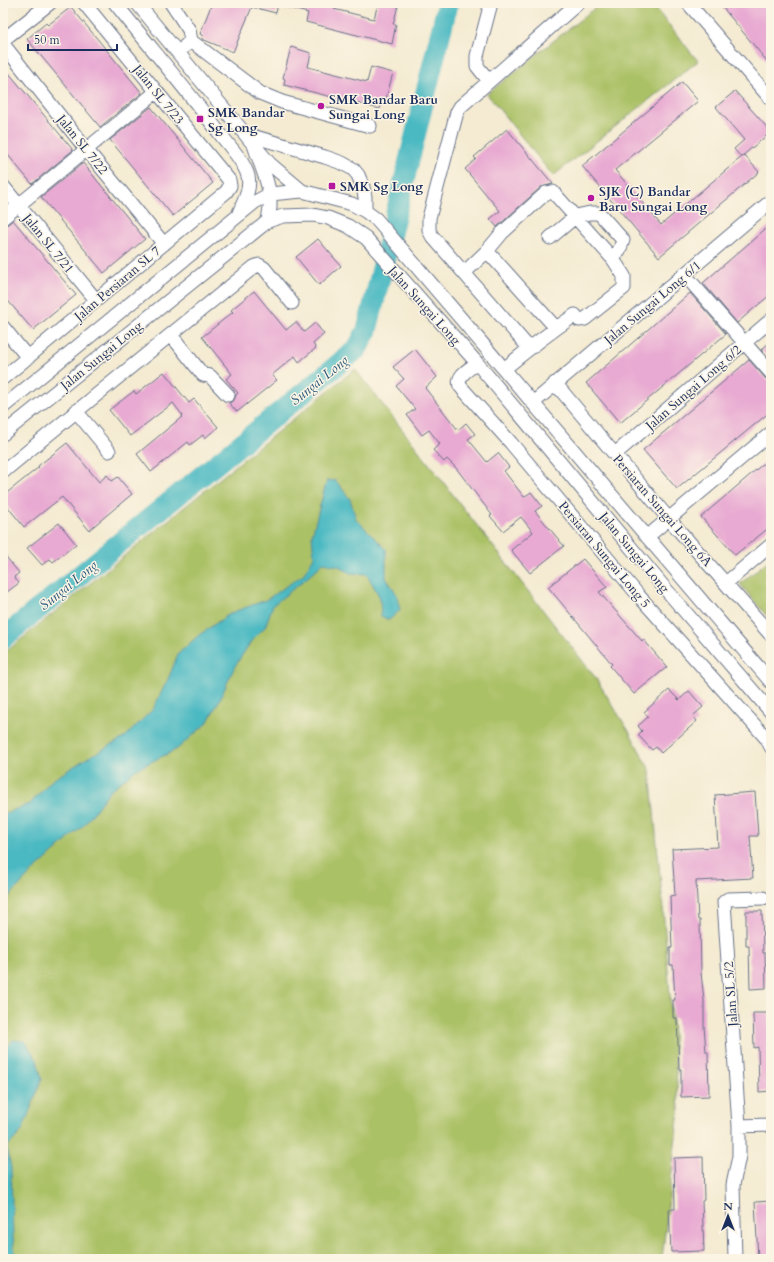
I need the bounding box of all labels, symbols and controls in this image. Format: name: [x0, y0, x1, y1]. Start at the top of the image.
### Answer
scale bar: [28, 26, 117, 52]
text: 50 m: [34, 32, 61, 48]
street label: Jalan SL 7/23: [127, 59, 188, 128]
place label: SMK Bandar Baru Sungai Long: [329, 91, 438, 124]
marker: SMK Bandar Baru Sungai Long: [316, 101, 326, 111]
place label: SMK Bandar Sg Long: [208, 104, 286, 137]
street label: Jalan SL 7/22: [51, 109, 112, 178]
marker: SMK Bandar Sg Long: [195, 114, 205, 124]
place label: SMK Sg Long: [340, 178, 423, 196]
marker: SMK Sg Long: [327, 181, 337, 191]
place label: SJK (C) Bandar Baru Sungai Long: [599, 183, 708, 216]
marker: SJK (C) Bandar Baru Sungai Long: [586, 193, 596, 203]
street label: Jalan SL 7/21: [17, 208, 78, 277]
street label: Jalan Persiaran SL 7: [69, 242, 165, 327]
street label: Jalan Sungai Long 6/1: [599, 257, 705, 350]
street label: Jalan Sungai Long: [383, 261, 465, 350]
street label: Jalan Sungai Long: [55, 317, 147, 396]
street label: Jalan Sungai Long 6/2: [640, 341, 746, 436]
water label: Sungai Long: [286, 351, 353, 410]
street label: Persiaran Sungai Long 6A: [608, 451, 717, 571]
street label: Persiaran Sungai Long 5: [554, 498, 654, 612]
street label: Jalan Sungai Long: [594, 507, 674, 597]
water label: Sungai Long: [35, 556, 102, 615]
street label: Jalan SL 5/2: [720, 960, 742, 1029]
north arrow: [708, 1196, 748, 1236]
text: N: [723, 1199, 733, 1214]

